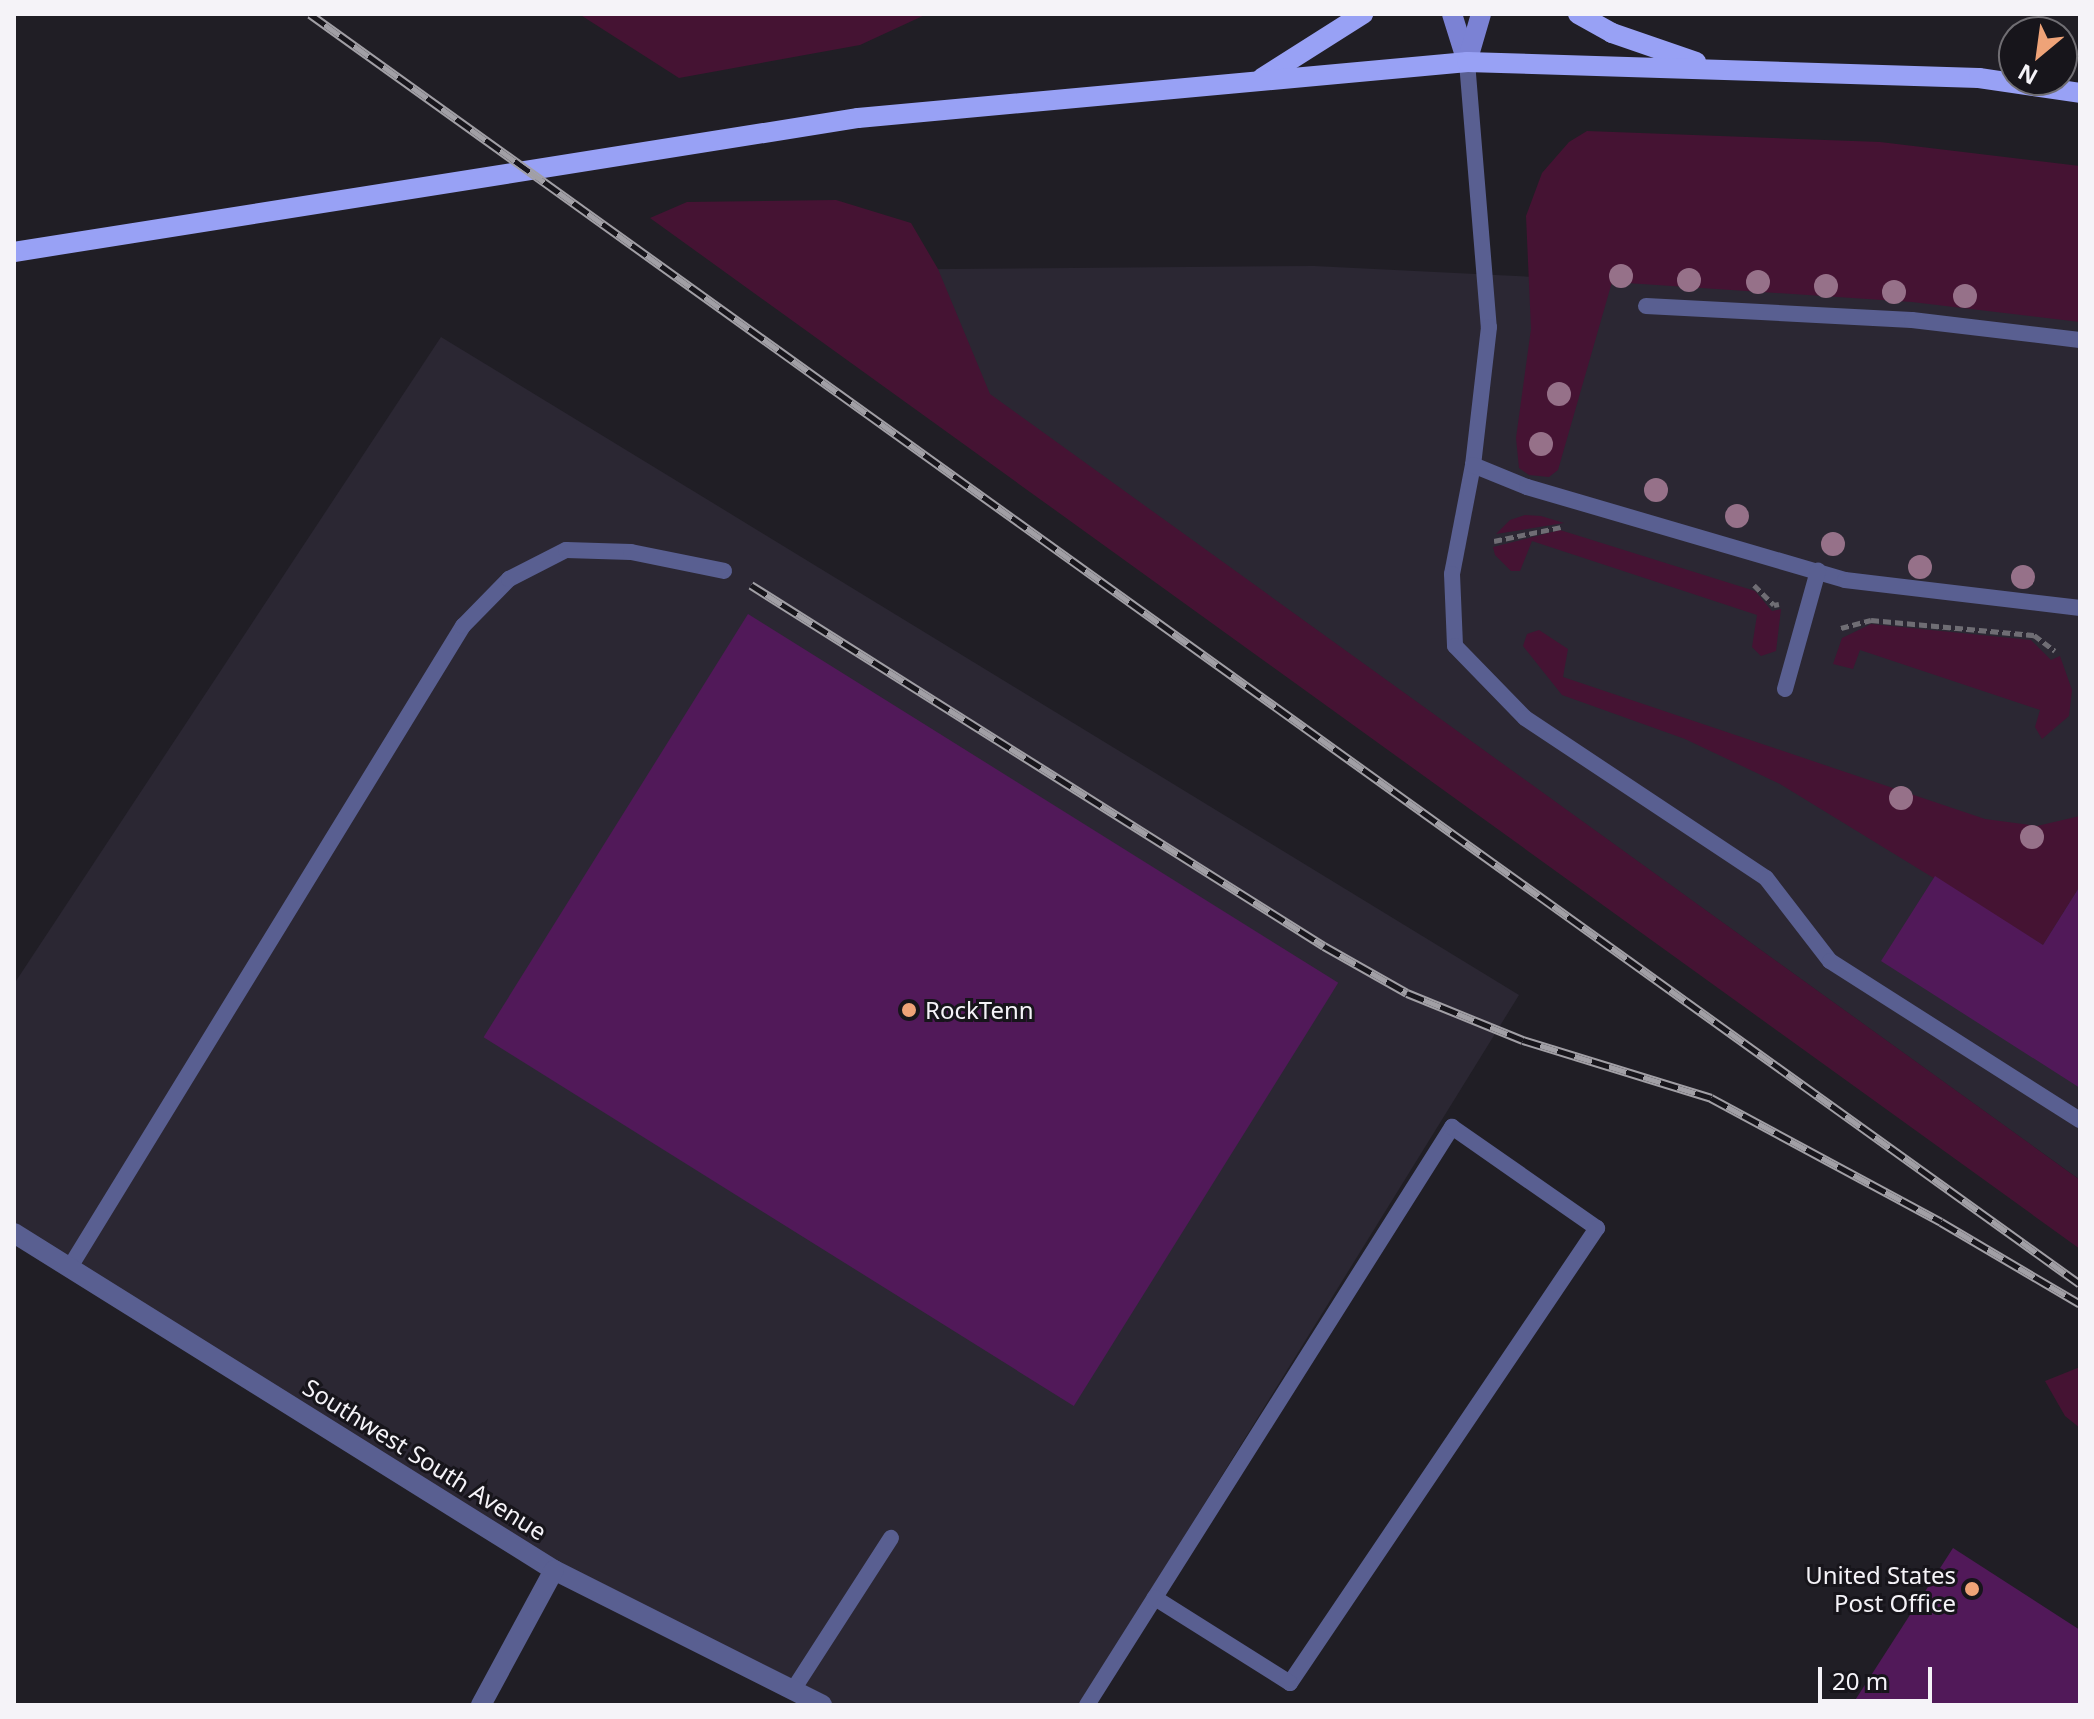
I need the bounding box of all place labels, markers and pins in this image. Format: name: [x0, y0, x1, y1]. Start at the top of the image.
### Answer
place label: RockTenn: [925, 996, 1034, 1024]
marker: RockTenn: [900, 1001, 918, 1019]
place label: United States Post Office: [1805, 1561, 1956, 1617]
marker: United States Post Office: [1963, 1580, 1981, 1598]

